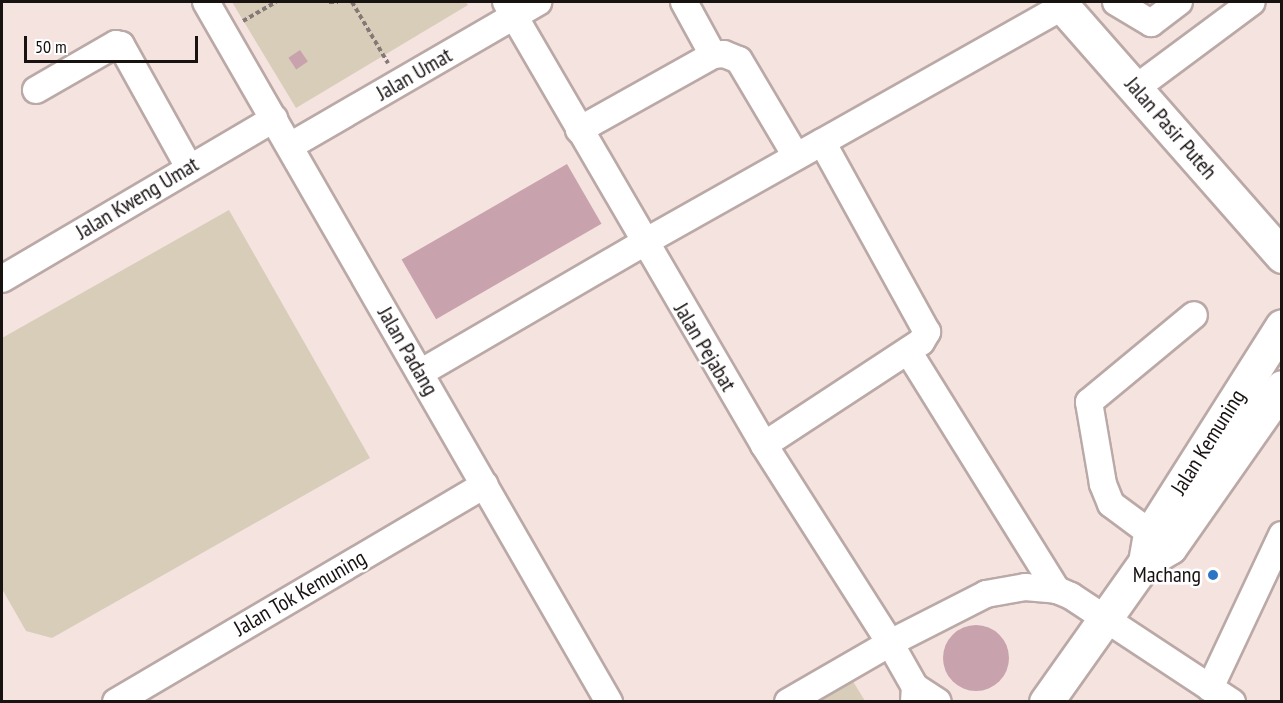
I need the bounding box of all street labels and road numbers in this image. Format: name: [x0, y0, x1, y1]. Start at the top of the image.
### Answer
street label: Jalan Umat: [371, 42, 457, 106]
street label: Jalan Pasir Puteh: [1119, 71, 1223, 185]
street label: Jalan Kweng Umat: [71, 151, 203, 245]
street label: Jalan Pejabat: [668, 298, 742, 396]
street label: Jalan Padang: [372, 302, 444, 400]
street label: Jalan Kemuning: [1165, 385, 1251, 499]
street label: Jalan Tok Kemuning: [229, 544, 371, 642]

